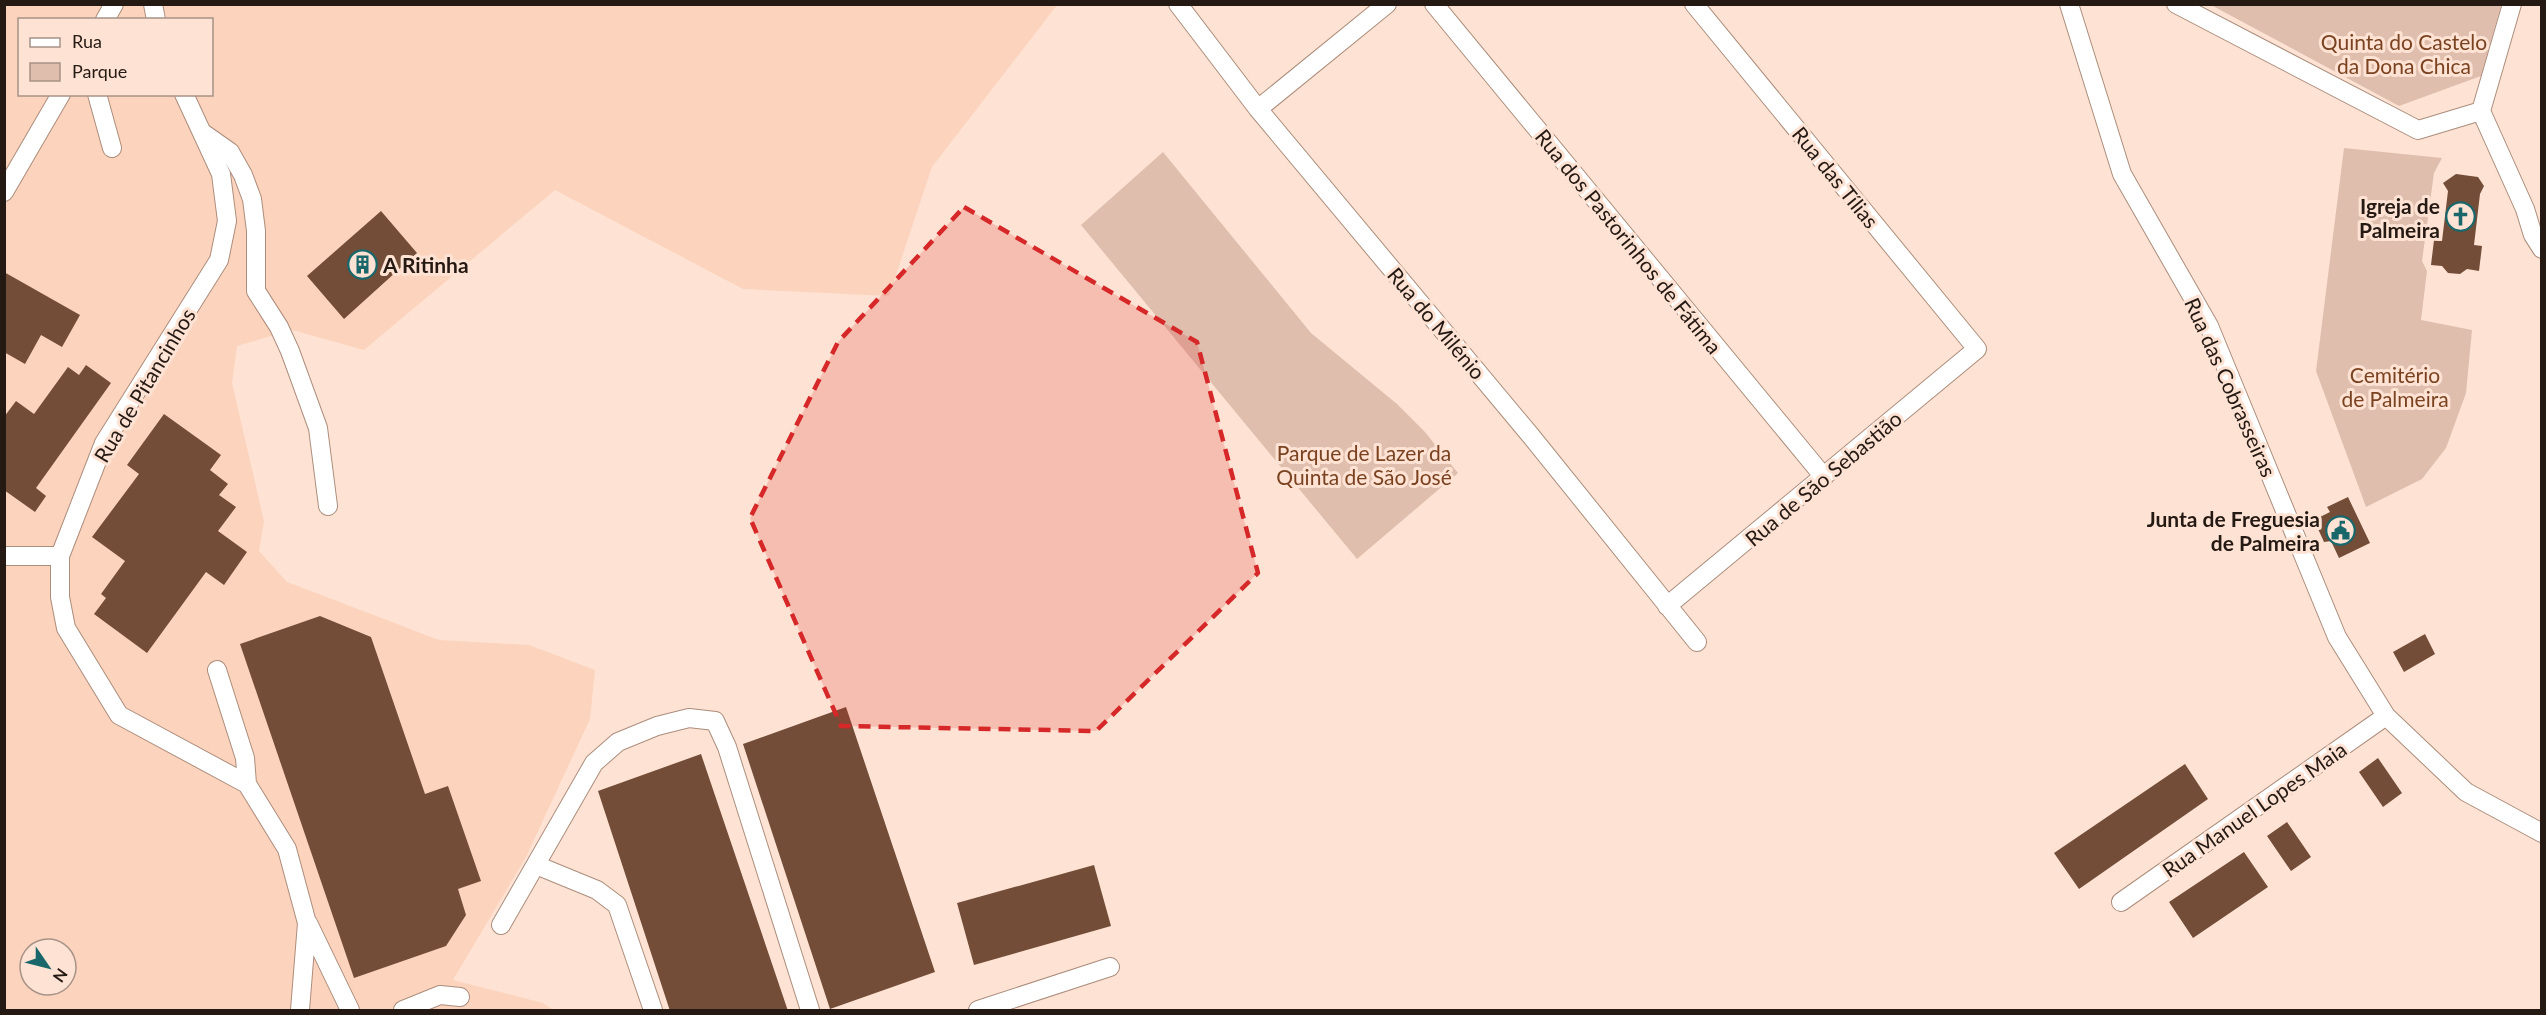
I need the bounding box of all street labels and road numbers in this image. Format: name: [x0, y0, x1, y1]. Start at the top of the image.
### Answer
street label: Rua das Tílias: [1788, 121, 1884, 233]
street label: Rua dos Pastorinhos de Fátima: [1531, 124, 1727, 358]
street label: Rua do Milénio: [1383, 262, 1491, 384]
street label: Rua das Cobrasseiras: [2180, 293, 2282, 481]
street label: Rua de Pitancinhos: [88, 303, 200, 467]
street label: Rua de São Sebastião: [1740, 405, 1906, 551]
street label: Rua Manuel Lopes Maia: [2157, 736, 2351, 882]

